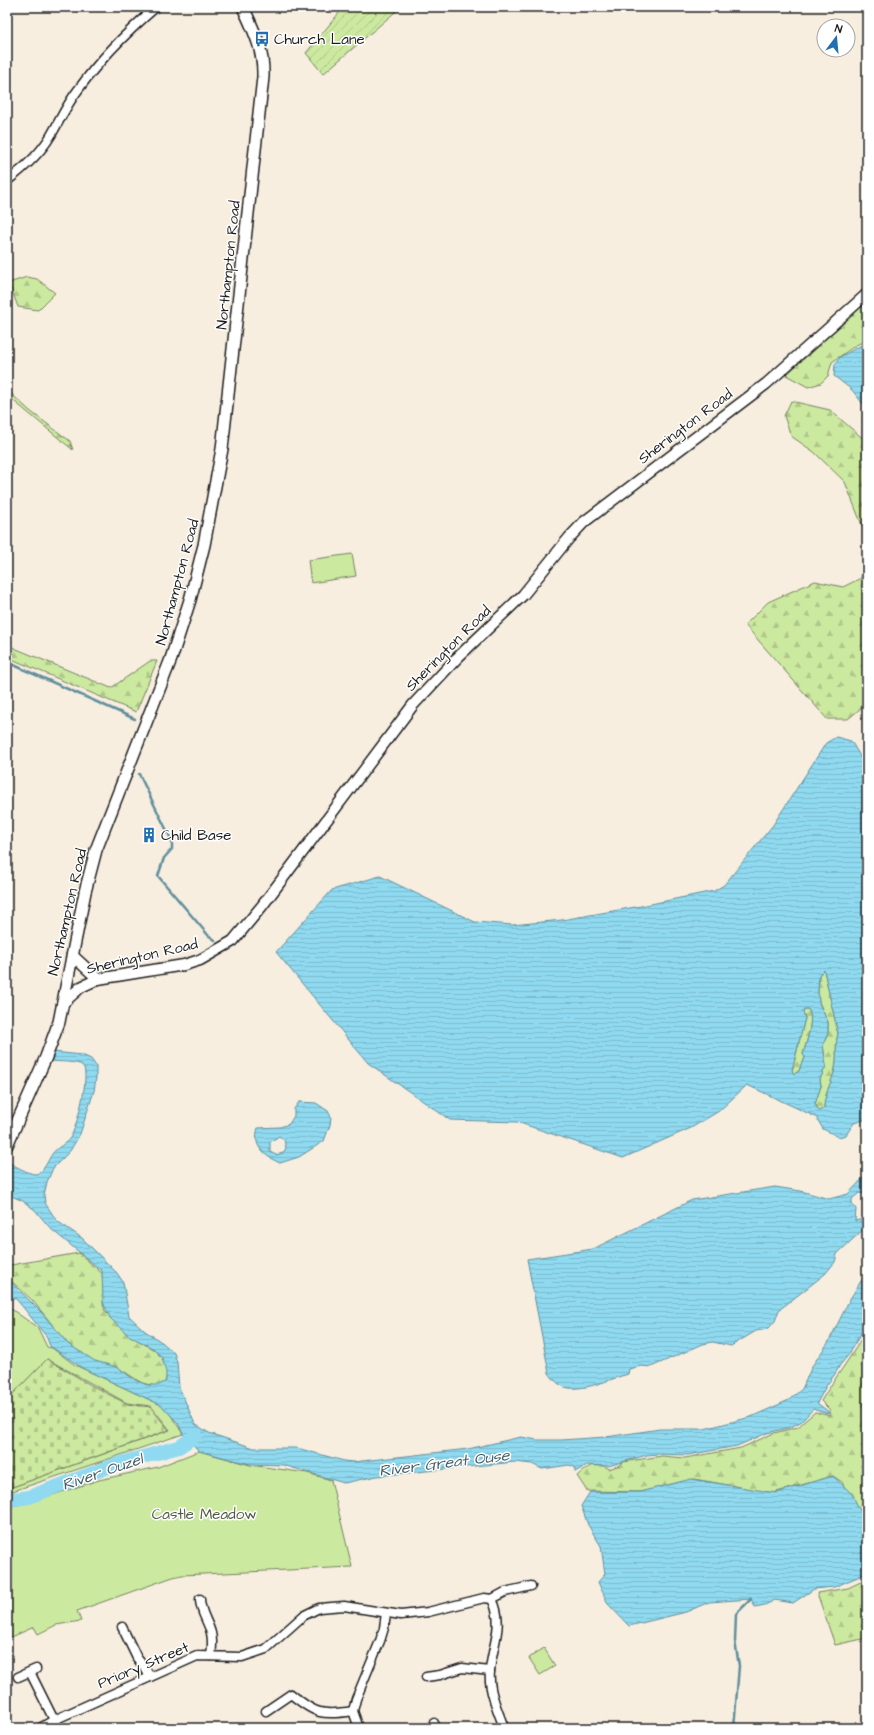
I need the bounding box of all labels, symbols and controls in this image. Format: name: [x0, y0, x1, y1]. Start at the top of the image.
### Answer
north arrow: [816, 18, 856, 58]
text: N: [833, 21, 844, 37]
place label: Church Lane: [274, 29, 365, 50]
bus stop icon: Church Lane: [253, 30, 271, 48]
street label: Northampton Road: [211, 199, 246, 331]
street label: Sherington Road: [634, 384, 738, 470]
street label: Northampton Road: [151, 516, 204, 648]
street label: Sherington Road: [401, 601, 497, 697]
place label: Child Base: [161, 825, 231, 846]
building icon: Child Base: [140, 826, 158, 844]
street label: Northampton Road: [43, 846, 92, 978]
street label: Sherington Road: [84, 933, 200, 980]
water label: River Great Ouse: [378, 1444, 512, 1482]
water label: River Ouzel: [59, 1447, 148, 1496]
park label: Castle Meadow: [152, 1504, 256, 1525]
street label: Priory Street: [94, 1637, 192, 1695]

